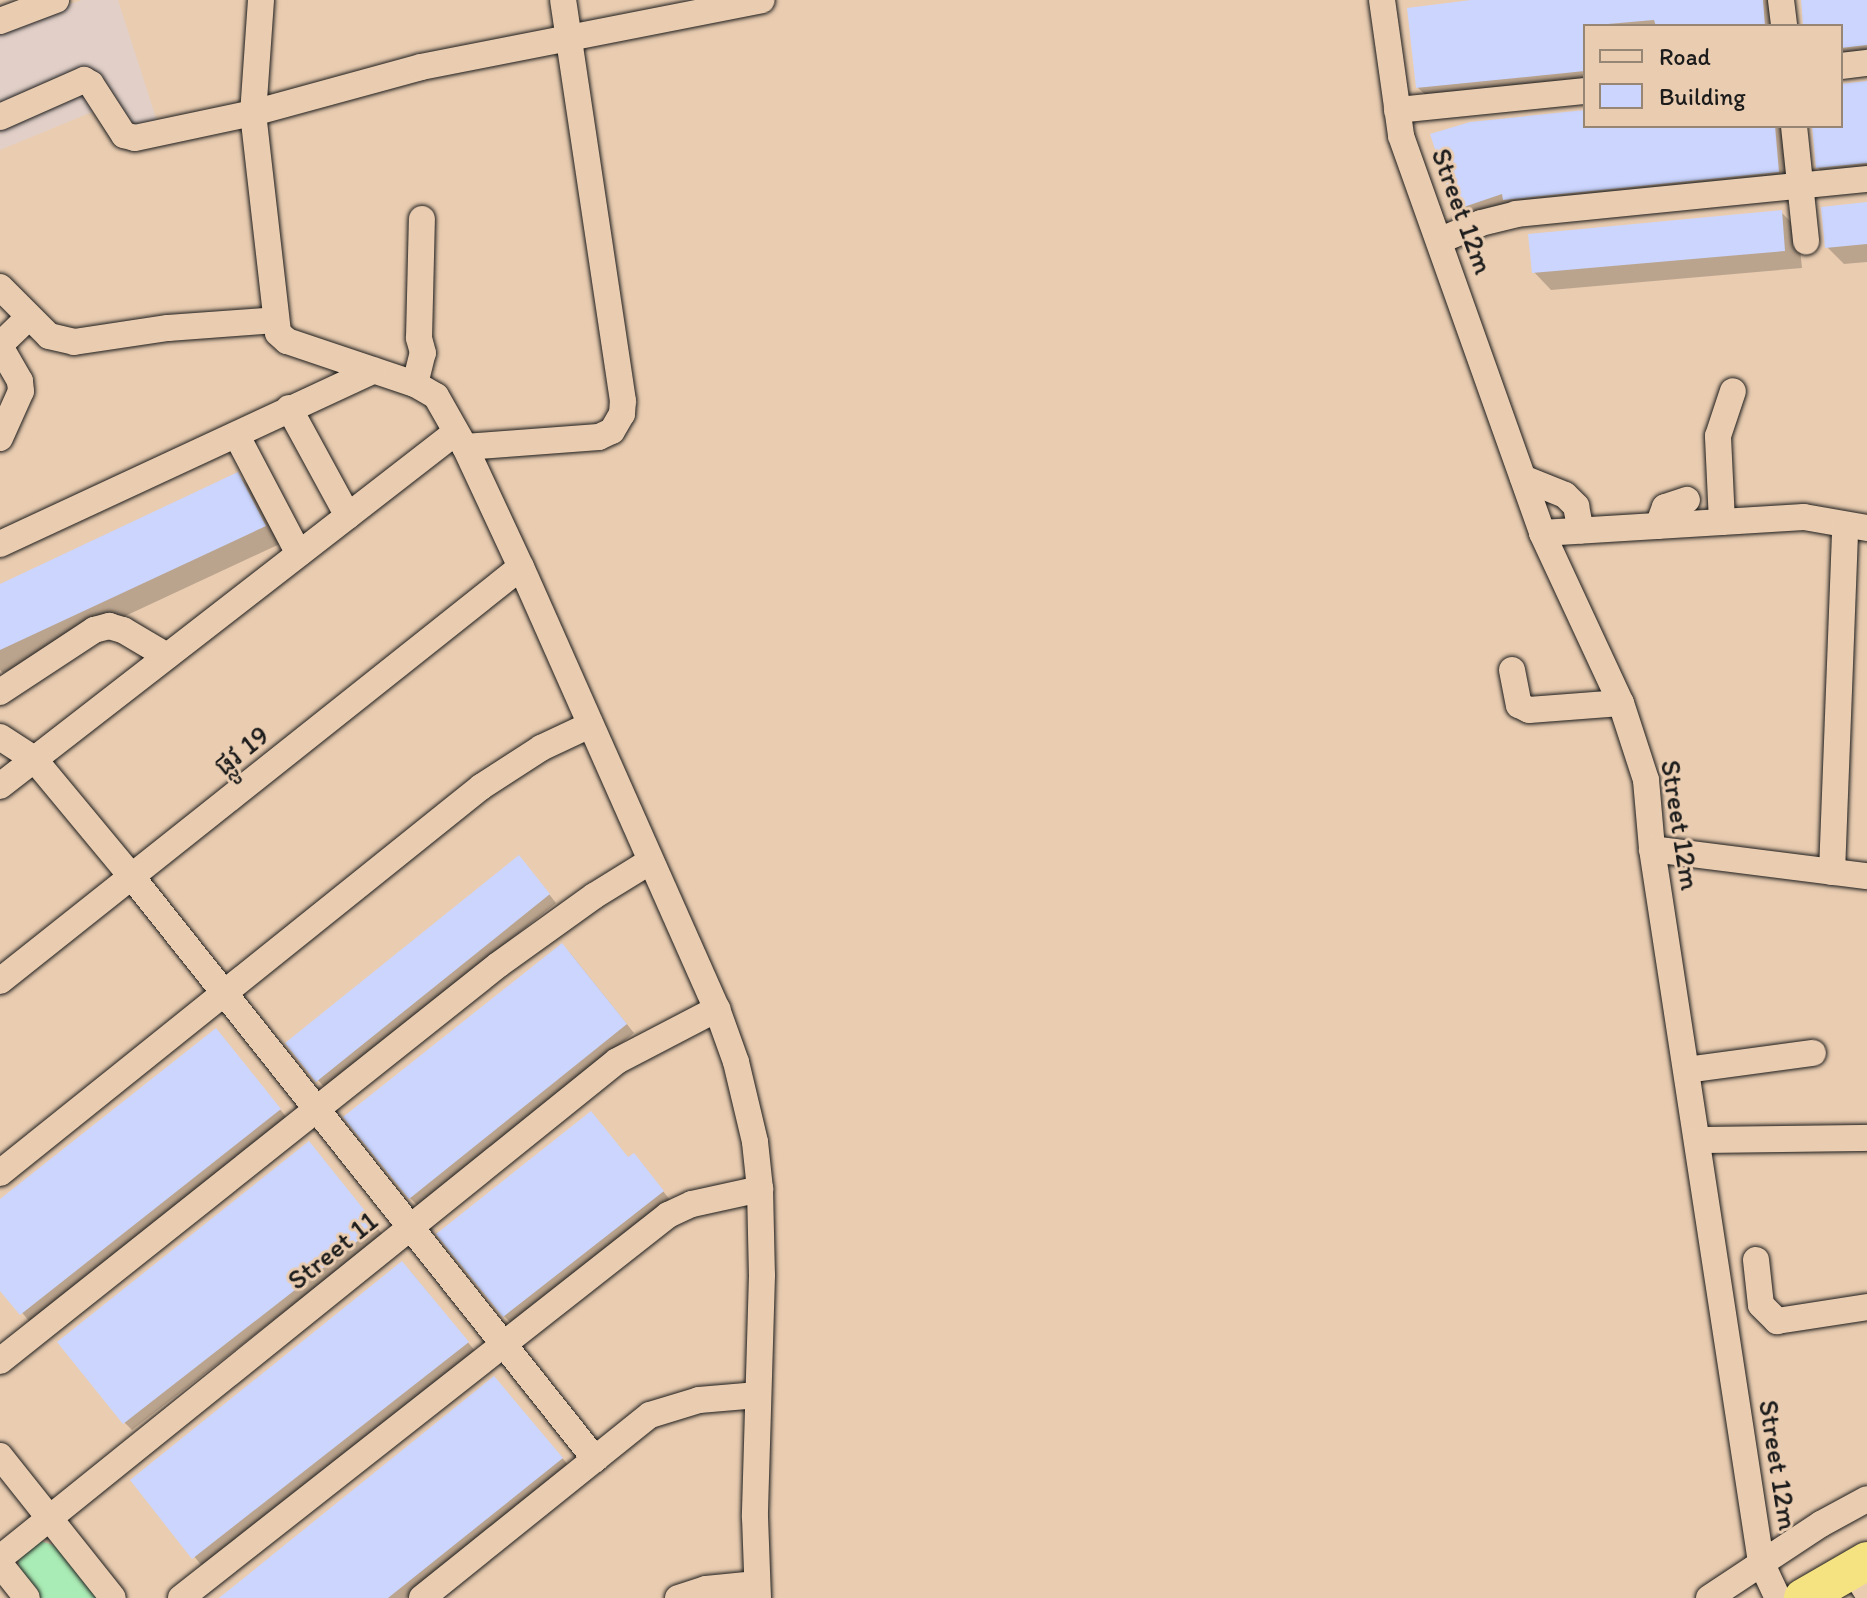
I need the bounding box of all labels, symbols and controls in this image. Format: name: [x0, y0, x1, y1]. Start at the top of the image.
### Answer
legend: [1583, 24, 1843, 128]
text: Road: [1659, 42, 1711, 71]
text: Building: [1659, 82, 1746, 111]
street label: Street 12m: [1425, 143, 1501, 279]
street label: ផ្លូវ 19: [207, 718, 275, 782]
street label: Street 12m: [1654, 757, 1708, 893]
street label: Street 11: [280, 1203, 384, 1297]
street label: Street 12m: [1752, 1397, 1806, 1533]

